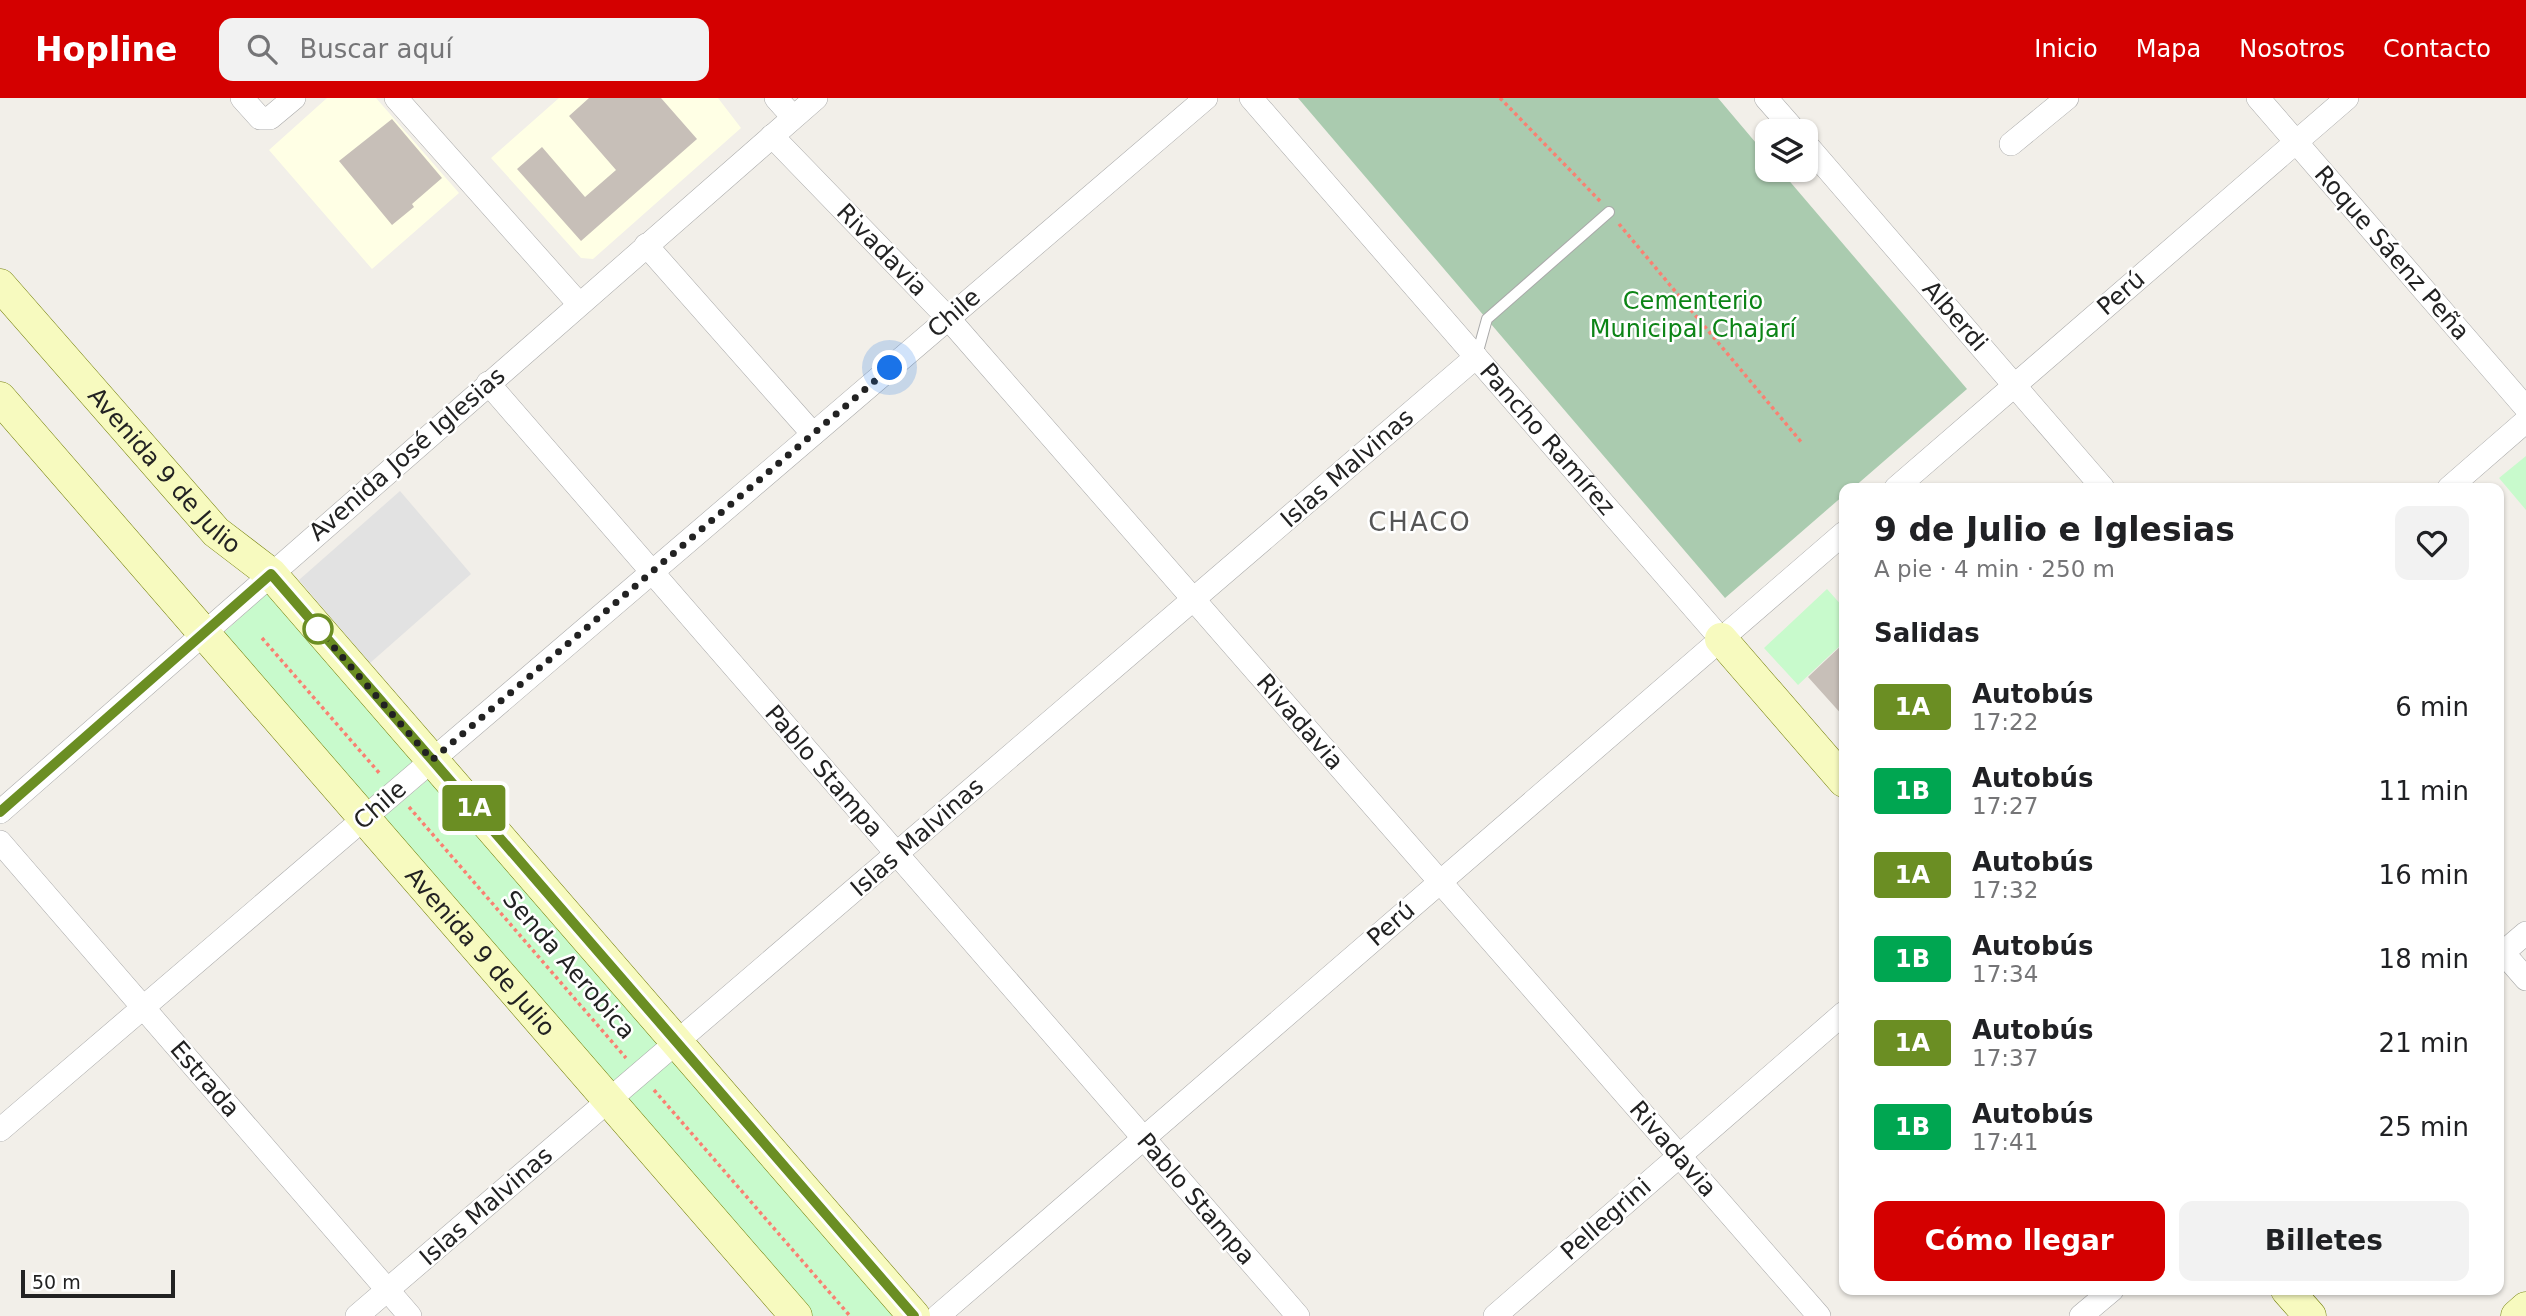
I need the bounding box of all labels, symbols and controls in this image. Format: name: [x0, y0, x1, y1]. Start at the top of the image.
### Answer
search box: [219, 18, 709, 81]
text: Hopline: [35, 30, 177, 69]
icon: search: [243, 30, 281, 68]
text: Buscar aquí: [299, 34, 453, 64]
text: Inicio: [2034, 35, 2098, 63]
text: Mapa: [2136, 35, 2201, 63]
text: Nosotros: [2239, 35, 2345, 63]
text: Contacto: [2383, 35, 2491, 63]
map controls: [1755, 119, 1818, 182]
button: layers: [1755, 119, 1818, 182]
street label: Roque Sáenz Peña: [2309, 160, 2475, 346]
street label: Rivadavia: [831, 198, 933, 302]
street label: Perú: [2092, 265, 2150, 321]
street label: Alberdi: [1917, 275, 1993, 357]
street label: Chile: [922, 283, 986, 343]
park label: Cementerio Municipal Chajarí: [1590, 287, 1798, 343]
your location: [872, 350, 907, 385]
street label: Pancho Ramírez: [1474, 358, 1621, 521]
street label: Avenida José Iglesias: [303, 361, 511, 547]
street label: Avenida 9 de Julio: [82, 382, 246, 560]
street label: Islas Malvinas: [1275, 403, 1419, 533]
button: heart: [2395, 506, 2469, 580]
district label: CHACO: [1368, 507, 1472, 537]
text: 9 de Julio e Iglesias: [1874, 510, 2235, 549]
text: A pie · 4 min · 250 m: [1874, 556, 2115, 582]
unlabelled marker: [303, 614, 333, 644]
text: Salidas: [1874, 618, 1980, 648]
street label: Rivadavia: [1251, 668, 1349, 776]
text: Autobús: [1972, 679, 2094, 709]
text: 6 min: [2395, 692, 2469, 722]
text: 1A: [1895, 693, 1930, 721]
street label: Pablo Stampa: [759, 700, 889, 842]
text: 17:22: [1972, 709, 2038, 735]
text: Autobús: [1972, 763, 2094, 793]
street label: Islas Malvinas: [845, 772, 989, 902]
street label: Chile: [348, 775, 412, 835]
text: 11 min: [2379, 776, 2469, 806]
text: 1B: [1895, 777, 1930, 805]
line badge: 1A: [442, 785, 505, 831]
text: 17:27: [1972, 793, 2038, 819]
text: 1A: [456, 794, 492, 822]
text: Autobús: [1972, 847, 2094, 877]
text: 16 min: [2379, 860, 2469, 890]
text: 1A: [1895, 861, 1930, 889]
street label: Avenida 9 de Julio: [399, 862, 561, 1042]
text: 17:32: [1972, 877, 2038, 903]
street label: Senda Aerobica: [497, 885, 641, 1045]
street label: Perú: [1362, 896, 1420, 952]
text: Autobús: [1972, 931, 2094, 961]
text: 18 min: [2379, 944, 2469, 974]
text: 1B: [1895, 945, 1930, 973]
text: 17:34: [1972, 961, 2038, 987]
text: Autobús: [1972, 1015, 2094, 1045]
text: 21 min: [2379, 1028, 2469, 1058]
text: 1A: [1895, 1029, 1930, 1057]
street label: Estrada: [164, 1035, 246, 1123]
text: 17:37: [1972, 1045, 2038, 1071]
street label: Rivadavia: [1624, 1095, 1722, 1203]
text: Autobús: [1972, 1099, 2094, 1129]
text: 25 min: [2379, 1112, 2469, 1142]
text: 1B: [1895, 1113, 1930, 1141]
street label: Pablo Stampa: [1131, 1128, 1261, 1270]
text: 17:41: [1972, 1129, 2038, 1155]
street label: Islas Malvinas: [414, 1141, 558, 1271]
street label: Pellegrini: [1555, 1172, 1657, 1266]
button: Cómo llegar: [1874, 1201, 2165, 1281]
button: Billetes: [2179, 1201, 2469, 1281]
scale bar: [21, 1267, 175, 1299]
text: 50 m: [32, 1271, 81, 1293]

